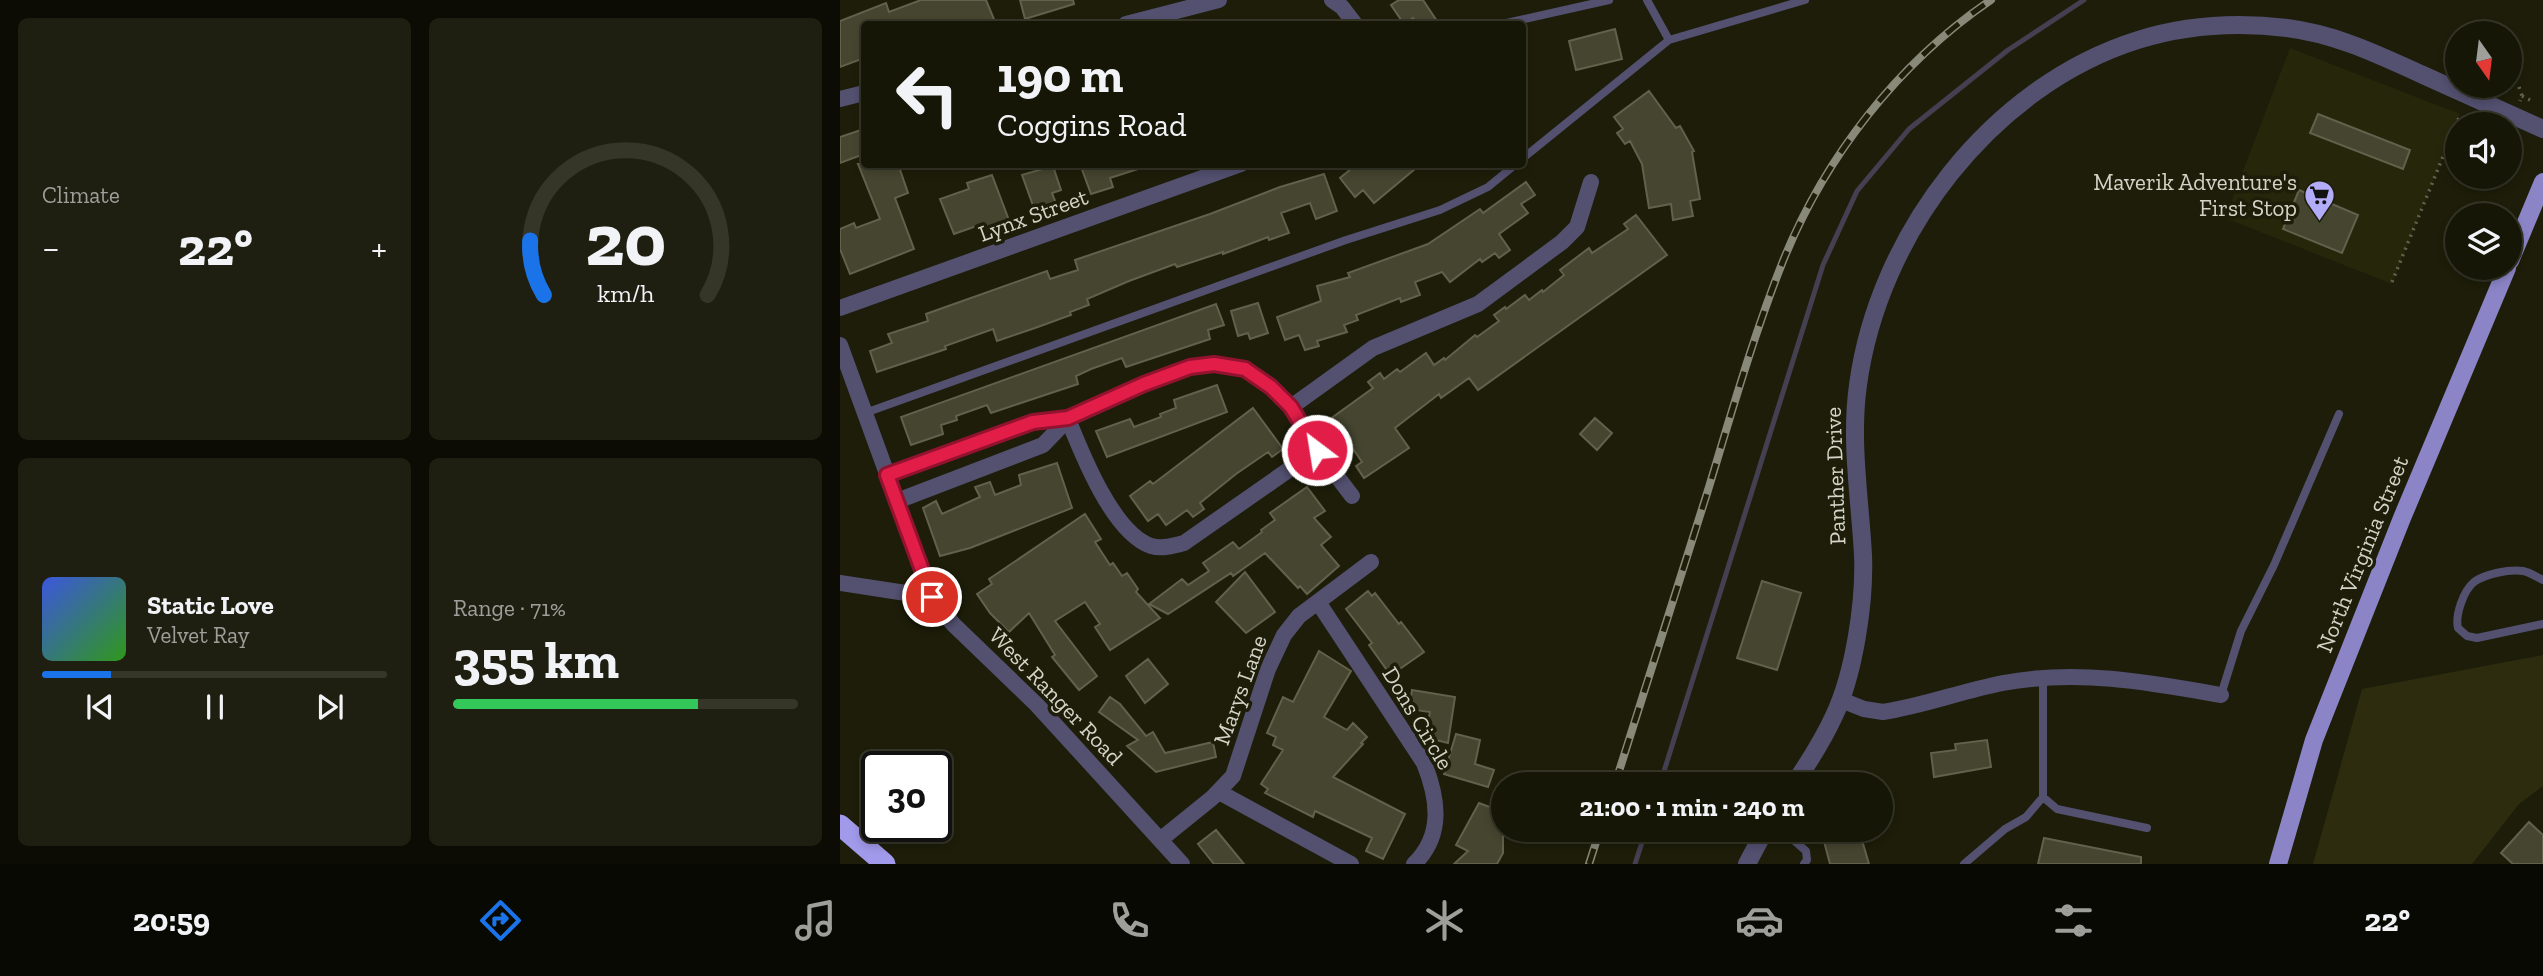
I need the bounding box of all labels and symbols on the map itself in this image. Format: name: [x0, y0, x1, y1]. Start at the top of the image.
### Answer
north arrow: [2445, 21, 2522, 98]
place label: Maverik Adventure's First Stop: [2093, 168, 2297, 222]
supermarket icon: Maverik Adventure's First Stop: [2303, 178, 2337, 222]
street label: Lynx Street: [975, 182, 1092, 248]
street label: Panther Drive: [1819, 406, 1851, 546]
position arrow: [1280, 413, 1354, 487]
street label: North Virginia Street: [2310, 451, 2414, 656]
pin: [902, 567, 962, 627]
street label: West Ranger Road: [983, 621, 1129, 771]
street label: Marys Lane: [1207, 631, 1273, 749]
street label: Dons Circle: [1376, 662, 1460, 774]
speed limit sign: 30: [861, 751, 952, 842]

